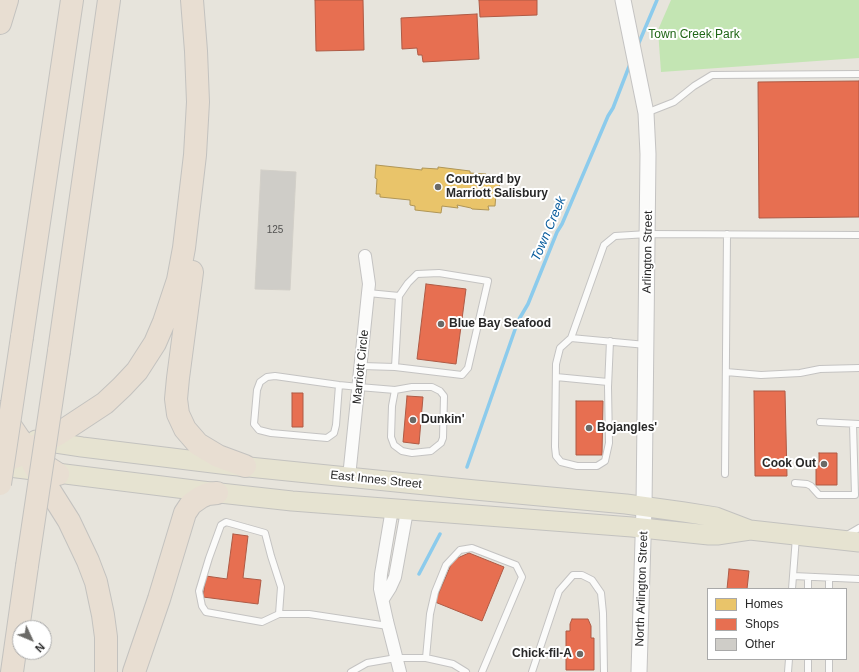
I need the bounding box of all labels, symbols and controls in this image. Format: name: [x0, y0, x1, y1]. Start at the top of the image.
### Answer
park label: Town Creek Park: [648, 28, 740, 42]
place label: Courtyard by Marriott Salisbury: [446, 173, 548, 201]
marker: Courtyard by Marriott Salisbury: [433, 182, 443, 192]
water label: Town Creek: [528, 194, 570, 264]
street label: Arlington Street: [640, 211, 656, 293]
house number: 125: [267, 224, 283, 236]
place label: Blue Bay Seafood: [449, 317, 551, 331]
marker: Blue Bay Seafood: [436, 319, 446, 329]
street label: Marriott Circle: [350, 329, 372, 405]
place label: Dunkin': [421, 413, 465, 427]
marker: Dunkin': [408, 415, 418, 425]
place label: Bojangles': [597, 421, 657, 435]
marker: Bojangles': [584, 423, 594, 433]
place label: Cook Out: [762, 457, 816, 471]
marker: Cook Out: [819, 459, 829, 469]
street label: East Innes Street: [329, 468, 423, 492]
street label: North Arlington Street: [633, 531, 651, 647]
legend: [707, 588, 847, 660]
text: Homes: [745, 597, 783, 611]
text: Shops: [745, 617, 779, 631]
north arrow: [12, 620, 52, 660]
text: Other: [745, 637, 775, 651]
text: N: [33, 641, 47, 655]
place label: Chick-fil-A: [512, 647, 572, 661]
marker: Chick-fil-A: [575, 649, 585, 659]

